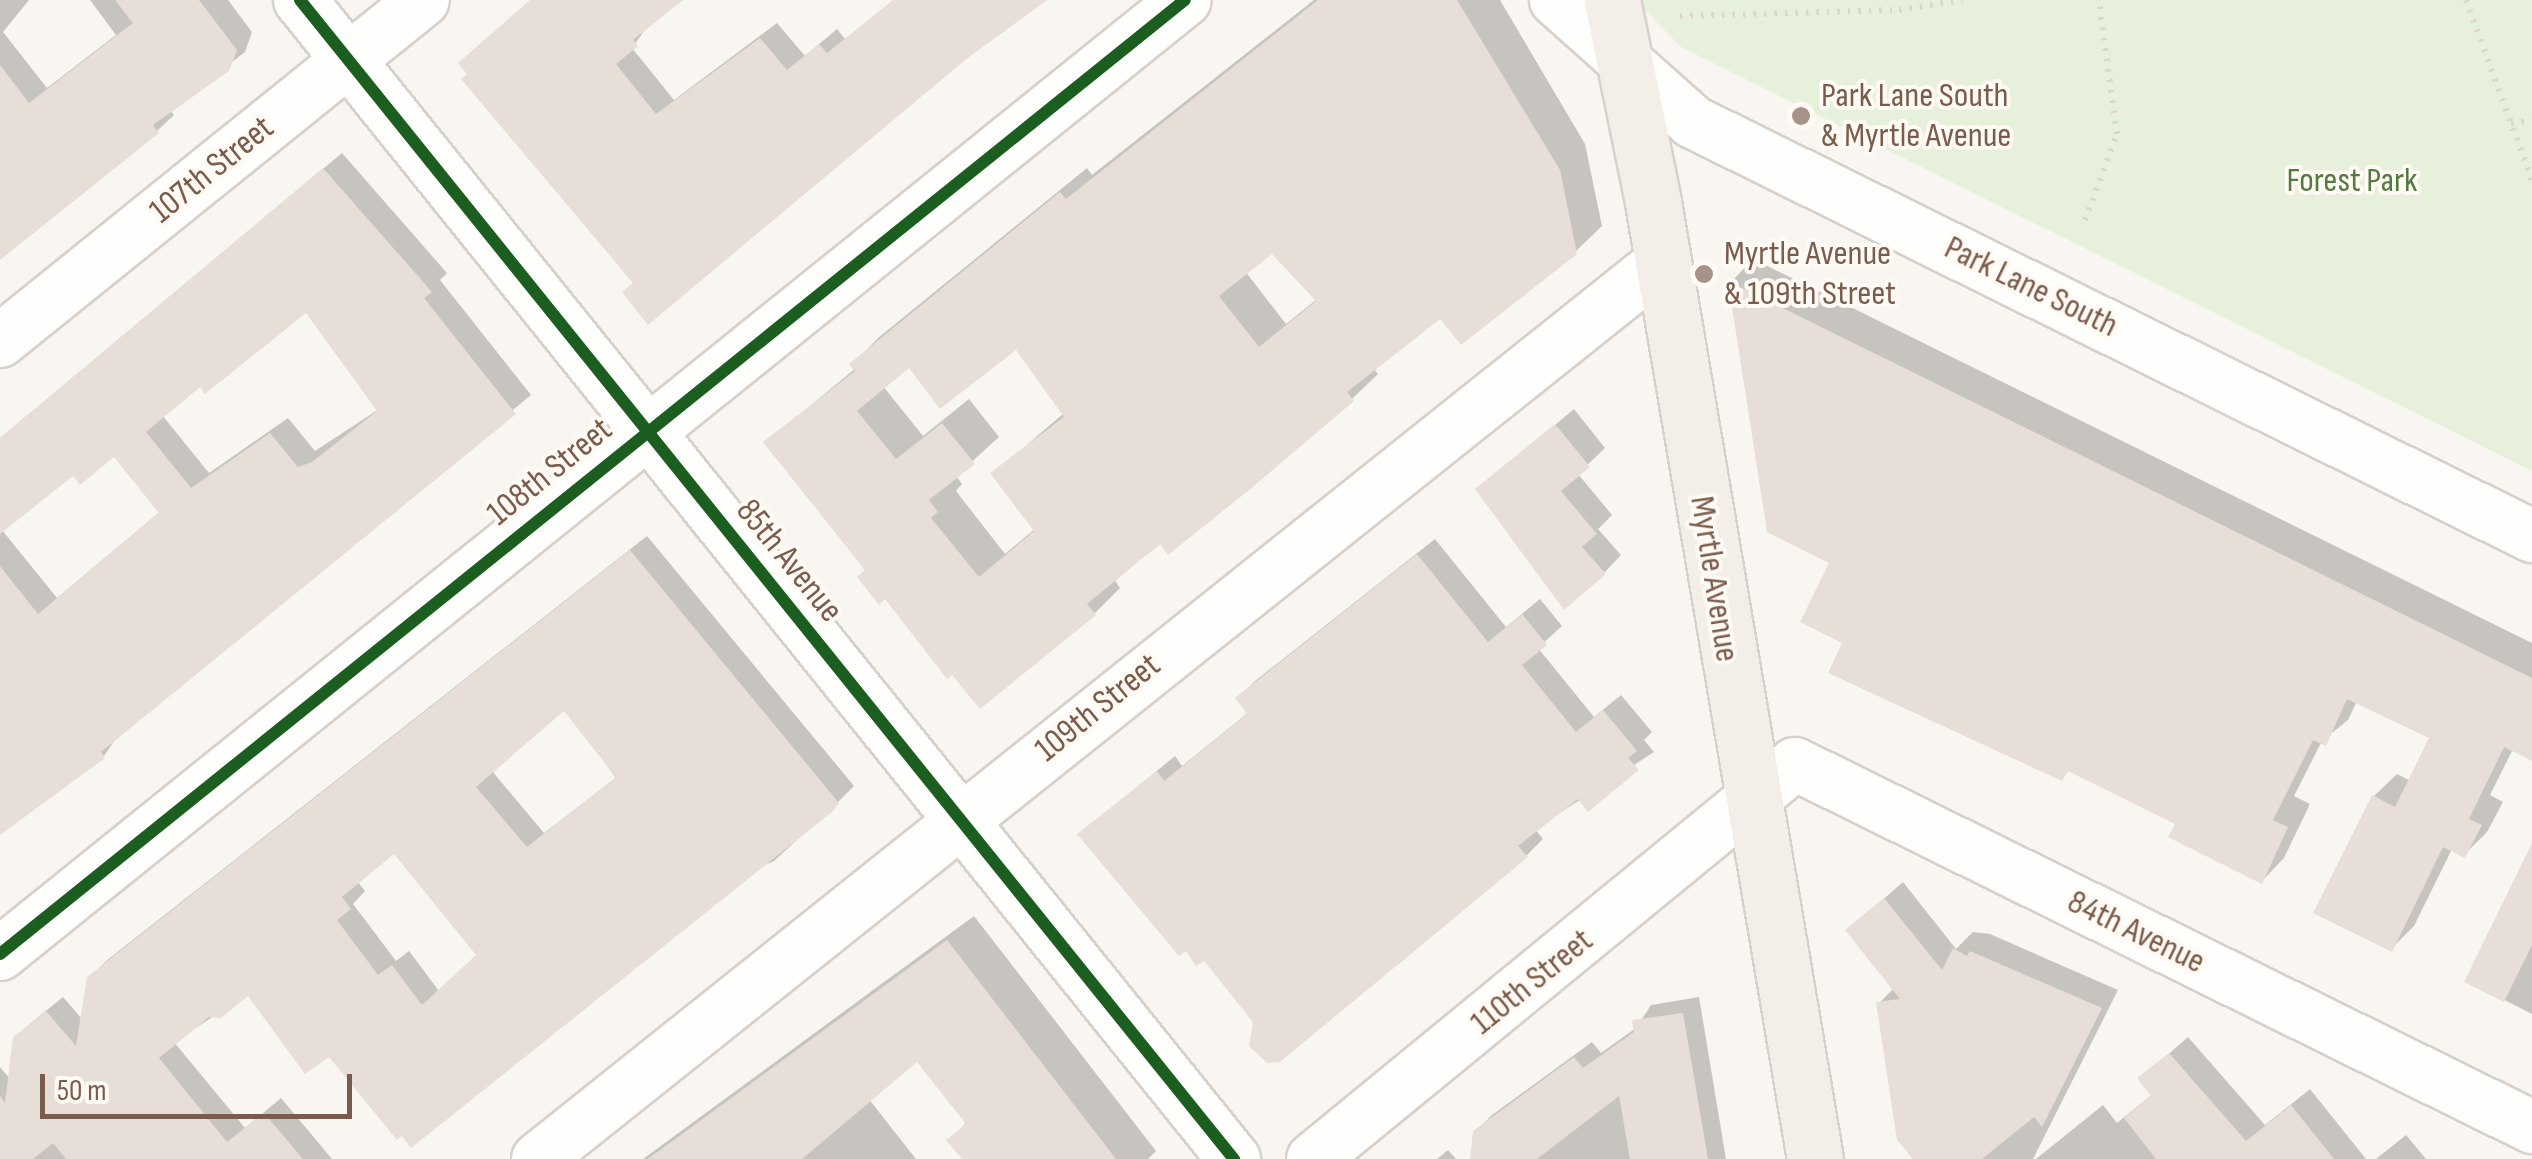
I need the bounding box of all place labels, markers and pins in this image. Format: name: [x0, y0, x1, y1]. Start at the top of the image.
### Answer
place label: Park Lane South & Myrtle Avenue: [1821, 75, 2011, 157]
marker: Park Lane South & Myrtle Avenue: [1790, 105, 1812, 127]
place label: Myrtle Avenue & 109th Street: [1724, 233, 1896, 315]
marker: Myrtle Avenue & 109th Street: [1693, 263, 1715, 285]

